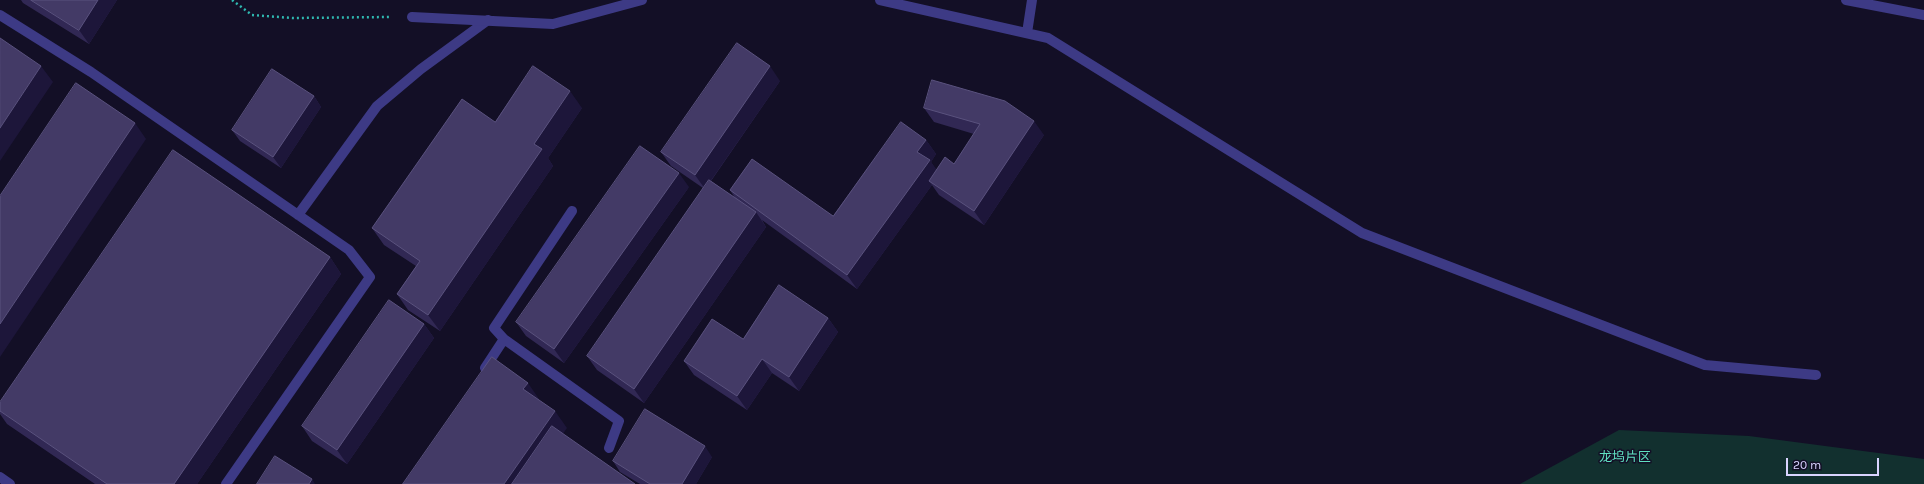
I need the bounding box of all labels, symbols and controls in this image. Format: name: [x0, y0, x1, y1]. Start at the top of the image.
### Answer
park label: 龙坞片区: [1599, 449, 1651, 465]
scale bar: [1788, 450, 1881, 476]
text: 20 m: [1793, 458, 1821, 472]

